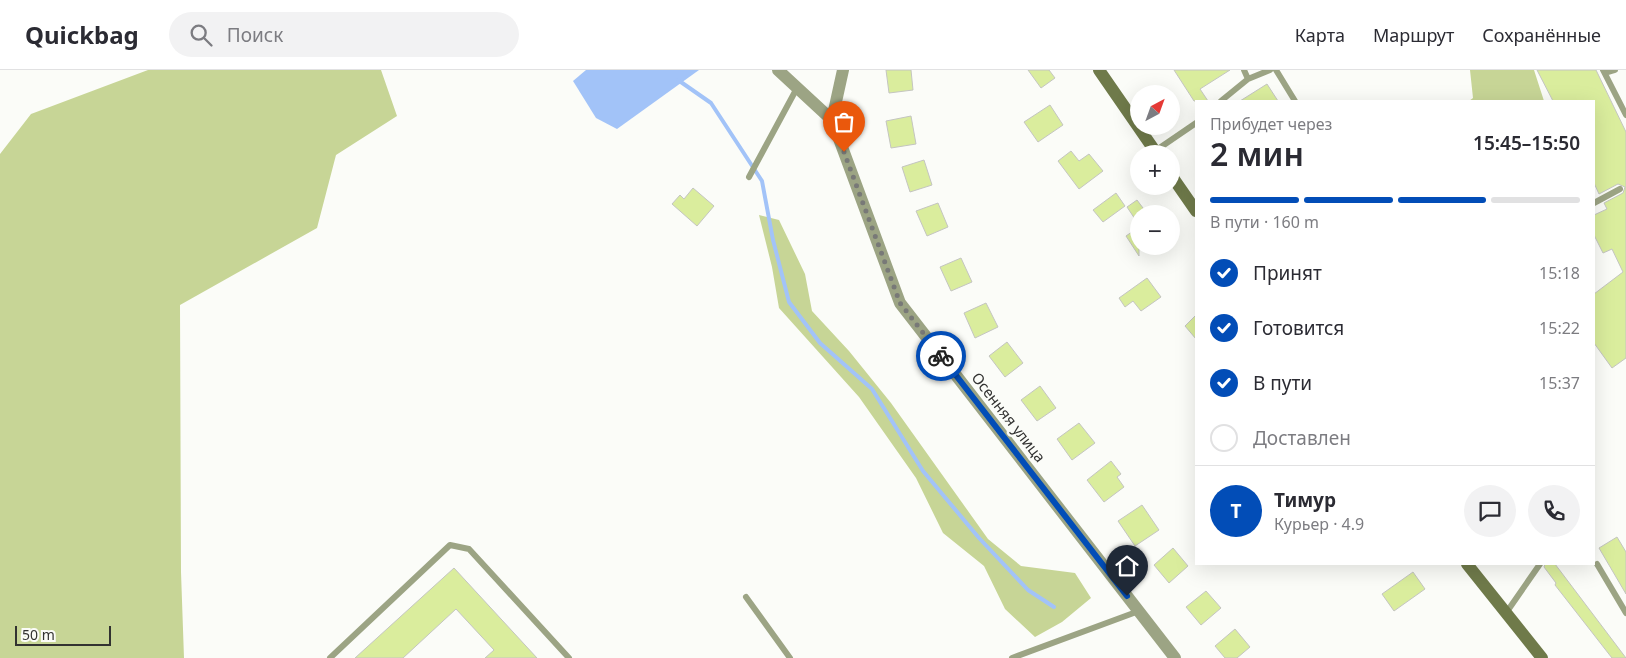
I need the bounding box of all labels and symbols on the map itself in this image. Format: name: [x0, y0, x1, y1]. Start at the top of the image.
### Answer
north arrow: [1130, 85, 1180, 135]
pin: [823, 101, 865, 152]
courier: [916, 331, 966, 381]
street label: Осенняя улица: [968, 368, 1050, 466]
pin: [1106, 545, 1148, 596]
scale bar: [15, 623, 111, 646]

